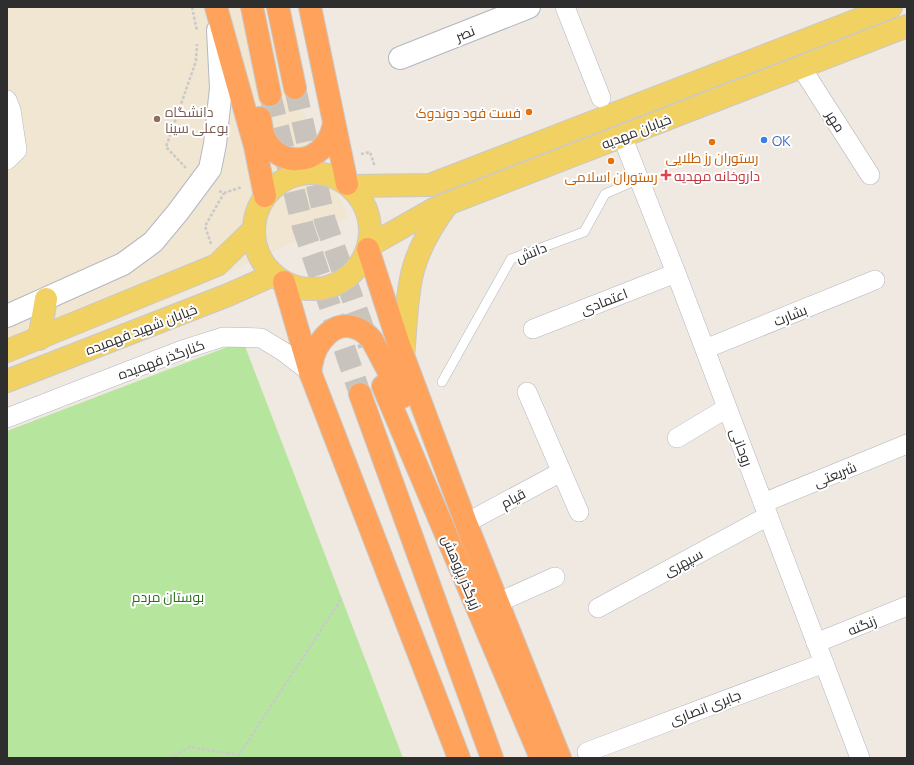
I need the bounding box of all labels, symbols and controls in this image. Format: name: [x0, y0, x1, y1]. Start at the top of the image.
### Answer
street label: نصر: [452, 21, 478, 46]
place label: دانشگاه بوعلی سینا: [165, 102, 229, 137]
place label: فست فود دوندوک: [416, 103, 521, 122]
street label: مهر: [821, 106, 850, 136]
marker: فست فود دوندوک: [524, 107, 534, 117]
street label: خیابان مهدیه: [598, 109, 674, 153]
marker: دانشگاه بوعلی سینا: [152, 114, 162, 124]
place label: OK: [772, 131, 791, 150]
marker: OK: [759, 135, 769, 145]
marker: رستوران رز طلایی: [707, 137, 717, 147]
place label: رستوران رز طلایی: [665, 148, 759, 167]
marker: رستوران اسلامی: [606, 156, 616, 166]
place label: داروخانه مهدیه: [674, 166, 760, 185]
place label: رستوران اسلامی: [564, 167, 658, 186]
marker: داروخانه مهدیه: [661, 170, 671, 180]
street label: دانش: [513, 237, 549, 267]
street label: اعتمادی: [578, 283, 630, 319]
street label: خیابان شهید فهمیده: [82, 299, 200, 359]
street label: بشارت: [770, 300, 810, 330]
street label: کنارگذر فهمیده: [115, 334, 207, 384]
street label: روحانی: [726, 425, 758, 469]
street label: شریعتی: [811, 457, 859, 491]
street label: قیام: [497, 484, 529, 513]
street label: زیرگذر پژوهش: [437, 532, 486, 613]
street label: سپهری: [660, 544, 706, 581]
park label: بوستان مردم: [132, 587, 204, 607]
street label: زنگنه: [845, 611, 879, 639]
street label: جابری انصاری: [667, 685, 743, 729]

